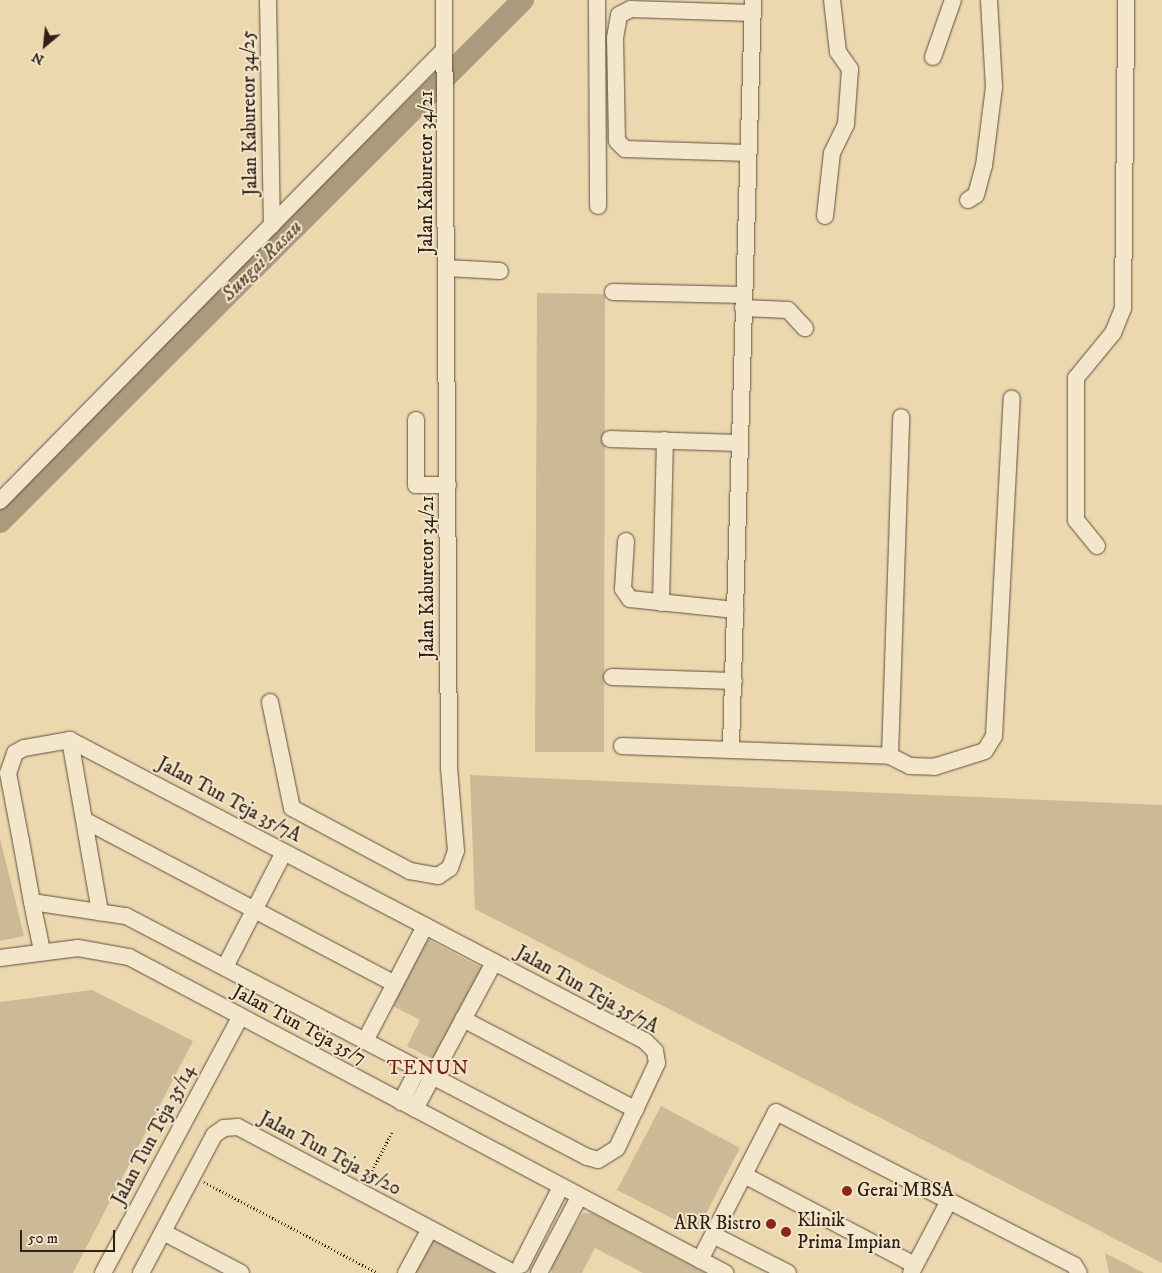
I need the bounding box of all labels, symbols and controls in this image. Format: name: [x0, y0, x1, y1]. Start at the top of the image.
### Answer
north arrow: [20, 20, 70, 70]
street label: Jalan Kaburetor 34/25: [237, 30, 263, 196]
text: N: [29, 48, 47, 69]
street label: Jalan Kaburetor 34/21: [416, 90, 438, 254]
water label: Sungai Rasau: [217, 216, 307, 306]
street label: Jalan Kaburetor 34/21: [417, 495, 439, 659]
street label: Jalan Tun Teja 35/7A: [153, 752, 305, 848]
street label: Jalan Tun Teja 35/7A: [512, 941, 662, 1039]
street label: Jalan Tun Teja 35/7: [228, 980, 370, 1070]
district label: TENUN: [386, 1056, 470, 1080]
street label: Jalan Tun Teja 35/14: [107, 1061, 201, 1209]
street label: Jalan Tun Teja 35/20: [255, 1107, 405, 1201]
place label: Gerai MBSA: [857, 1180, 954, 1202]
marker: Gerai MBSA: [841, 1185, 853, 1197]
place label: Klinik Prima Impian: [797, 1210, 901, 1254]
place label: ARR Bistro: [674, 1213, 761, 1235]
marker: ARR Bistro: [765, 1218, 777, 1230]
scale bar: [22, 1220, 118, 1252]
marker: Klinik Prima Impian: [779, 1225, 793, 1239]
text: 50 m: [28, 1229, 58, 1248]

